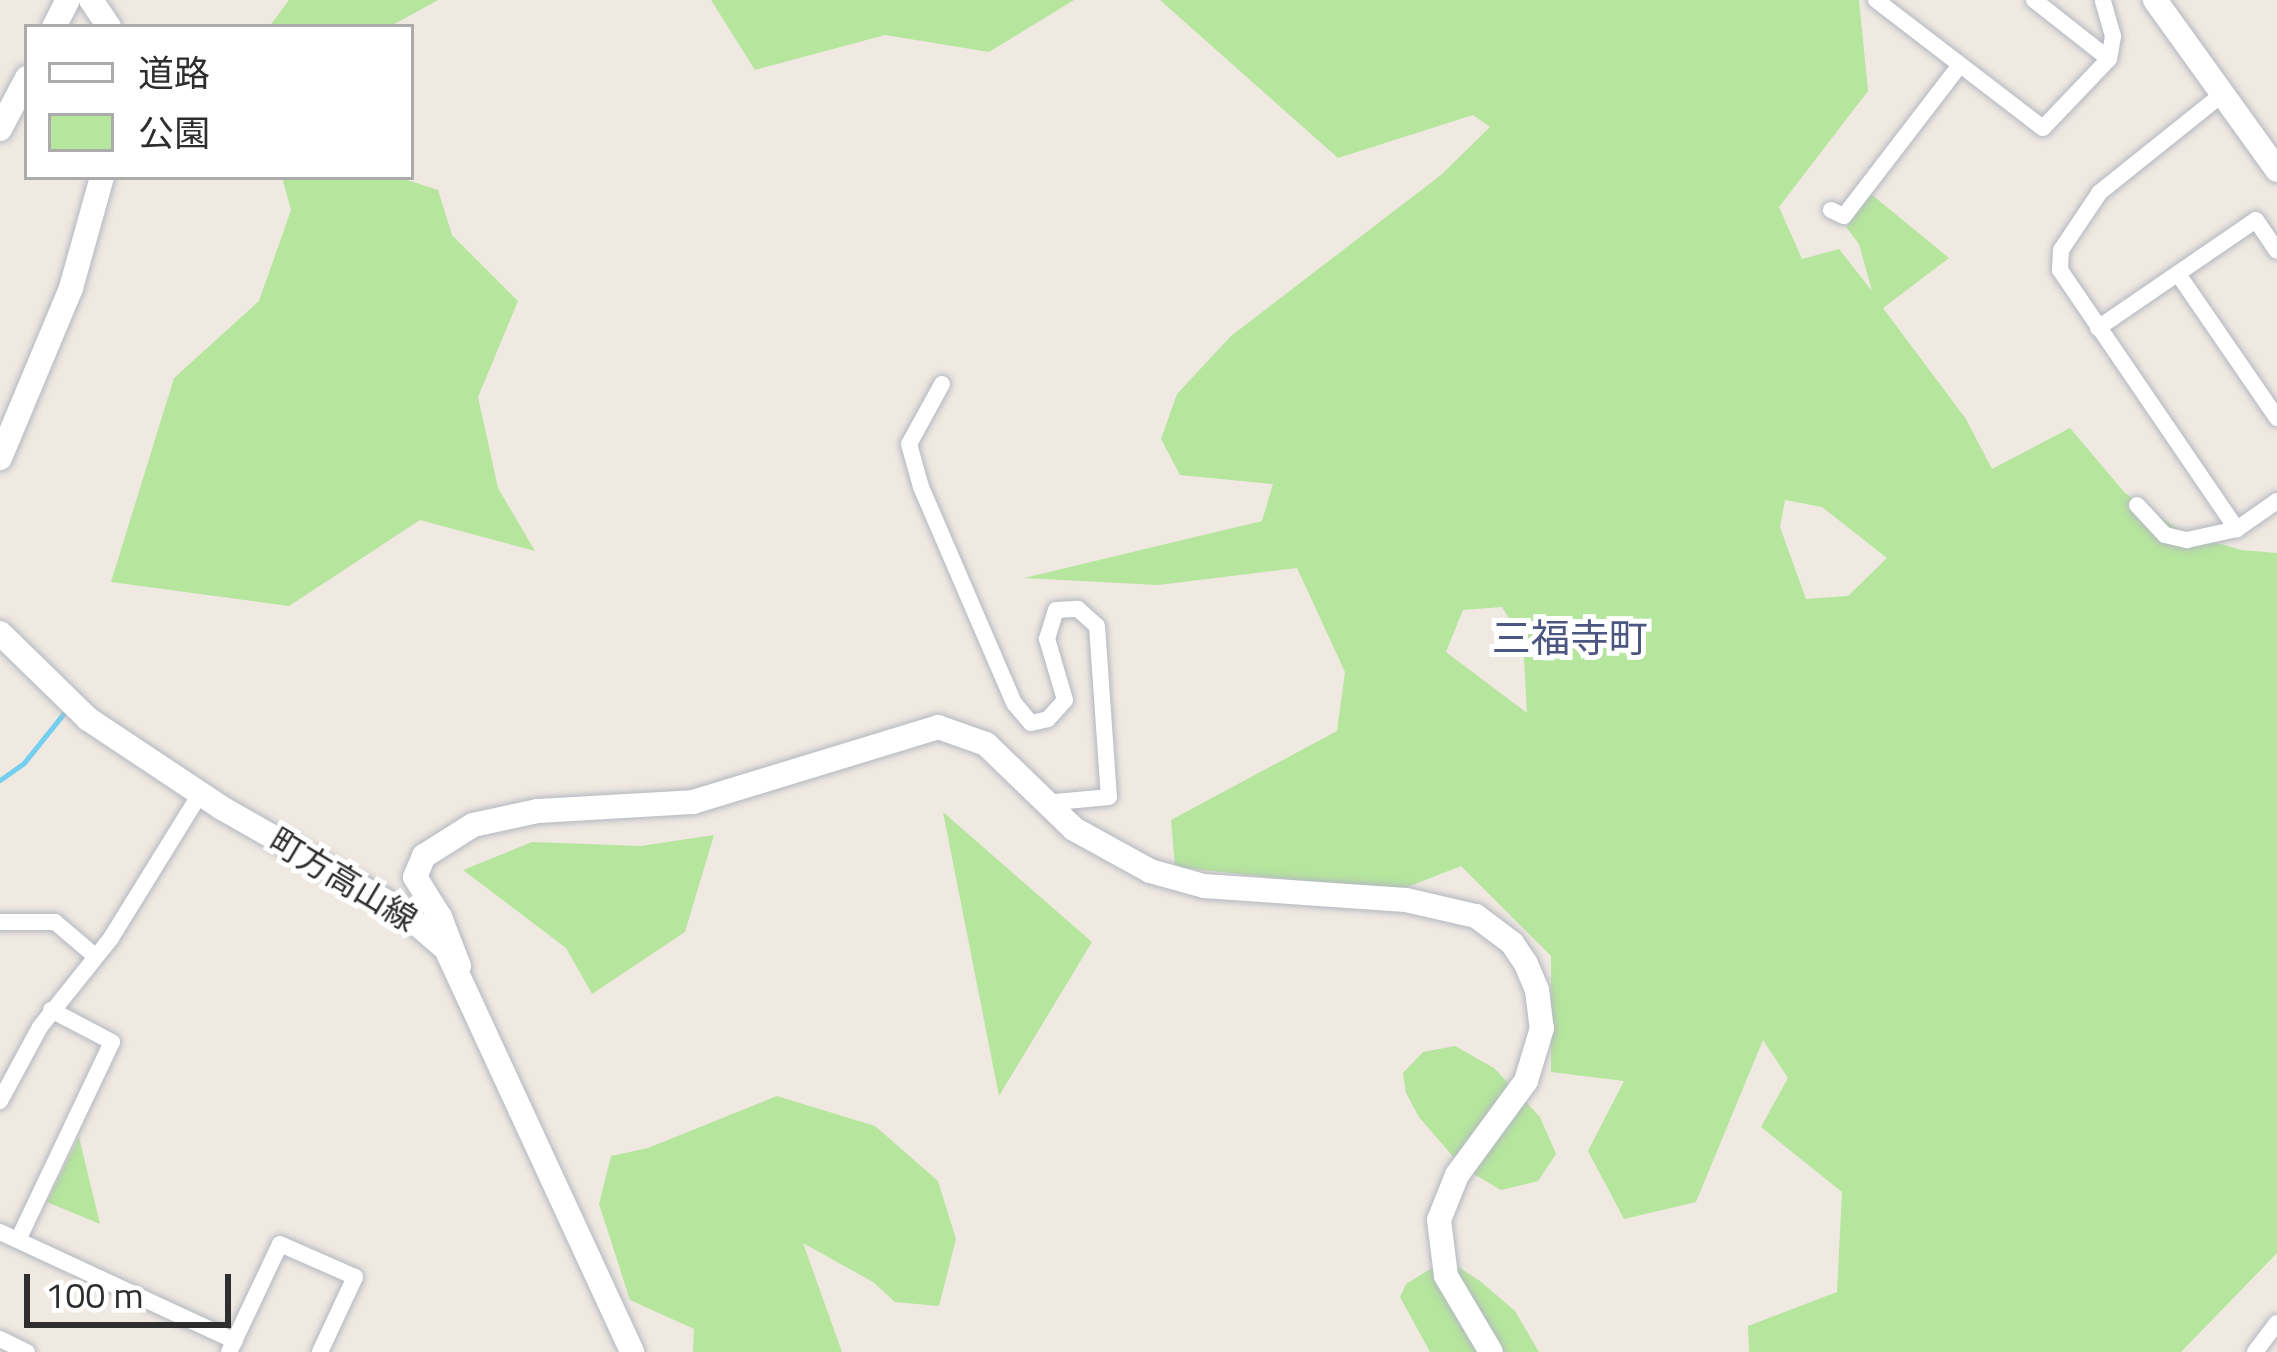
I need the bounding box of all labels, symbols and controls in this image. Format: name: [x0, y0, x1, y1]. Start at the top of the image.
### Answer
legend: [24, 24, 414, 180]
text: 道路: [138, 45, 210, 100]
text: 公園: [138, 105, 210, 160]
district label: 三福寺町: [1492, 615, 1648, 661]
street label: 町方高山線: [262, 821, 424, 939]
scale bar: [30, 1250, 237, 1324]
text: 100 m: [45, 1267, 144, 1322]

